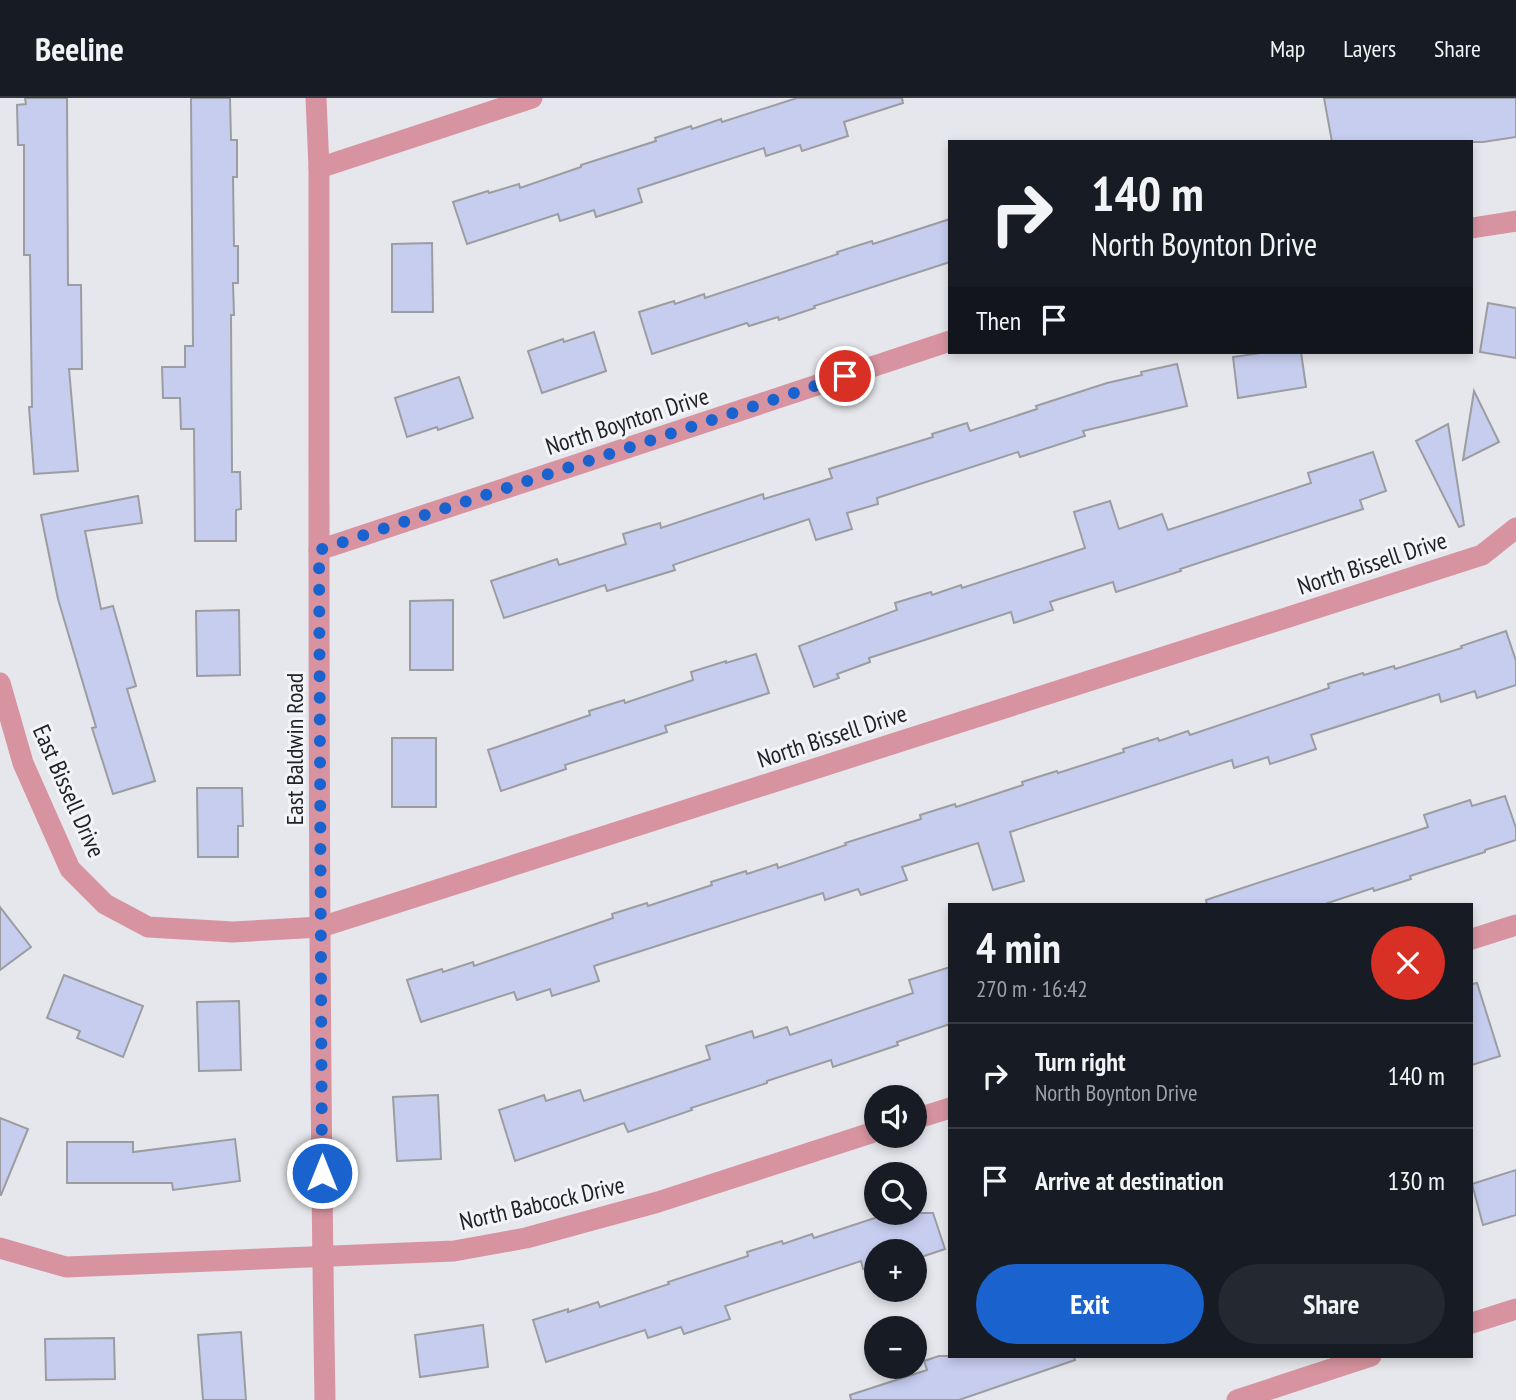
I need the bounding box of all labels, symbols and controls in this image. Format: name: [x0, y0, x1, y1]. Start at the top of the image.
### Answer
text: Beeline: [35, 27, 124, 70]
text: Map: [1270, 33, 1305, 64]
text: Layers: [1343, 33, 1396, 64]
text: Share: [1434, 33, 1481, 64]
text: 140 m: [1091, 161, 1204, 225]
icon: right: [976, 168, 1067, 259]
text: North Boynton Drive: [1091, 223, 1317, 265]
icon: arrive: [1035, 301, 1073, 339]
text: Then: [976, 304, 1021, 337]
pin: [815, 346, 875, 406]
icon: arrive: [826, 357, 864, 395]
street label: North Boynton Drive: [542, 380, 712, 462]
street label: North Bissell Drive: [1293, 524, 1451, 602]
street label: East Baldwin Road: [279, 673, 310, 825]
street label: North Bissell Drive: [753, 697, 911, 775]
street label: East Bissell Drive: [26, 720, 112, 862]
text: 4 min: [976, 920, 1061, 975]
button: close: [1371, 926, 1445, 1000]
text: 270 m · 16:42: [976, 974, 1088, 1003]
text: Turn right: [1035, 1045, 1126, 1078]
icon: right: [976, 1057, 1014, 1095]
text: 140 m: [1387, 1059, 1445, 1092]
text: North Boynton Drive: [1035, 1078, 1198, 1107]
map controls: [864, 1085, 927, 1379]
button: sound: [864, 1085, 927, 1148]
position arrow: [285, 1136, 359, 1210]
button: search: [864, 1162, 927, 1225]
icon: arrive: [976, 1162, 1014, 1200]
text: Arrive at destination: [1035, 1164, 1224, 1197]
text: 130 m: [1387, 1164, 1445, 1197]
street label: North Babcock Drive: [456, 1169, 628, 1237]
button: +: [864, 1239, 927, 1302]
button: Exit: [976, 1264, 1204, 1344]
button: Share: [1218, 1264, 1445, 1344]
button: −: [864, 1316, 927, 1379]

